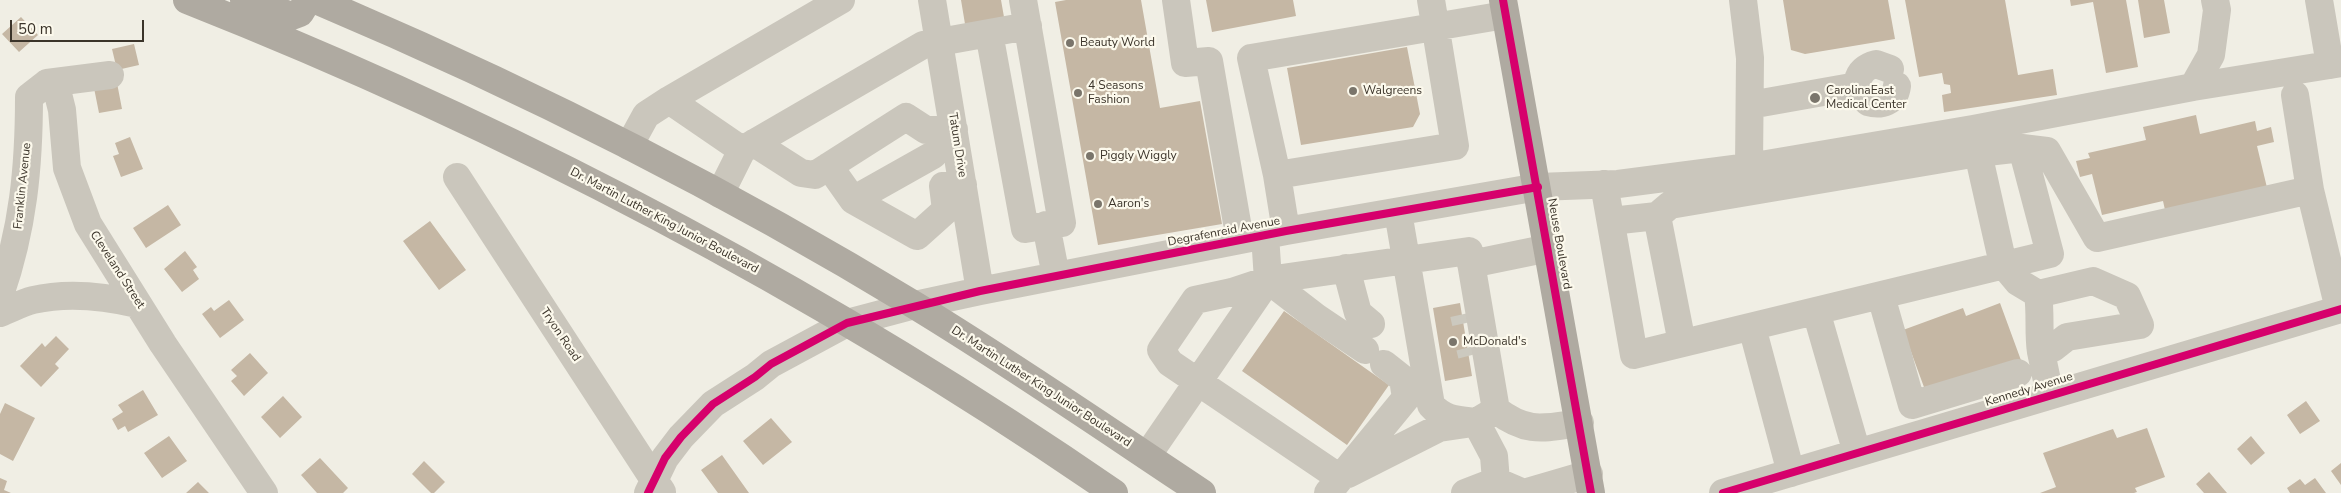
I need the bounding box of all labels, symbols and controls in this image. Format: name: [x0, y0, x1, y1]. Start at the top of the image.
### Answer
scale bar: [12, 10, 146, 42]
text: 50 m: [18, 19, 53, 39]
place label: Beauty World: [1080, 36, 1155, 50]
marker: Beauty World: [1064, 37, 1076, 49]
place label: 4 Seasons Fashion: [1088, 79, 1143, 107]
place label: Walgreens: [1363, 84, 1422, 98]
place label: CarolinaEast Medical Center: [1826, 84, 1907, 112]
marker: Walgreens: [1347, 85, 1359, 97]
marker: 4 Seasons Fashion: [1072, 87, 1084, 99]
marker: CarolinaEast Medical Center: [1808, 91, 1822, 105]
street label: Tatum Drive: [945, 112, 969, 178]
street label: Franklin Avenue: [11, 142, 35, 230]
place label: Piggly Wiggly: [1100, 149, 1177, 163]
marker: Piggly Wiggly: [1084, 150, 1096, 162]
street label: Dr. Martin Luther King Junior Boulevard: [567, 165, 761, 277]
place label: Aaron's: [1108, 197, 1149, 211]
street label: Neuse Boulevard: [1544, 197, 1574, 291]
marker: Aaron's: [1092, 198, 1104, 210]
street label: Degrafenreid Avenue: [1167, 214, 1281, 250]
street label: Cleveland Street: [86, 228, 148, 312]
street label: Tryon Road: [537, 305, 583, 365]
street label: Dr. Martin Luther King Junior Boulevard: [949, 323, 1133, 451]
place label: McDonald's: [1463, 335, 1526, 349]
marker: McDonald's: [1447, 336, 1459, 348]
street label: Kennedy Avenue: [1983, 370, 2075, 410]

